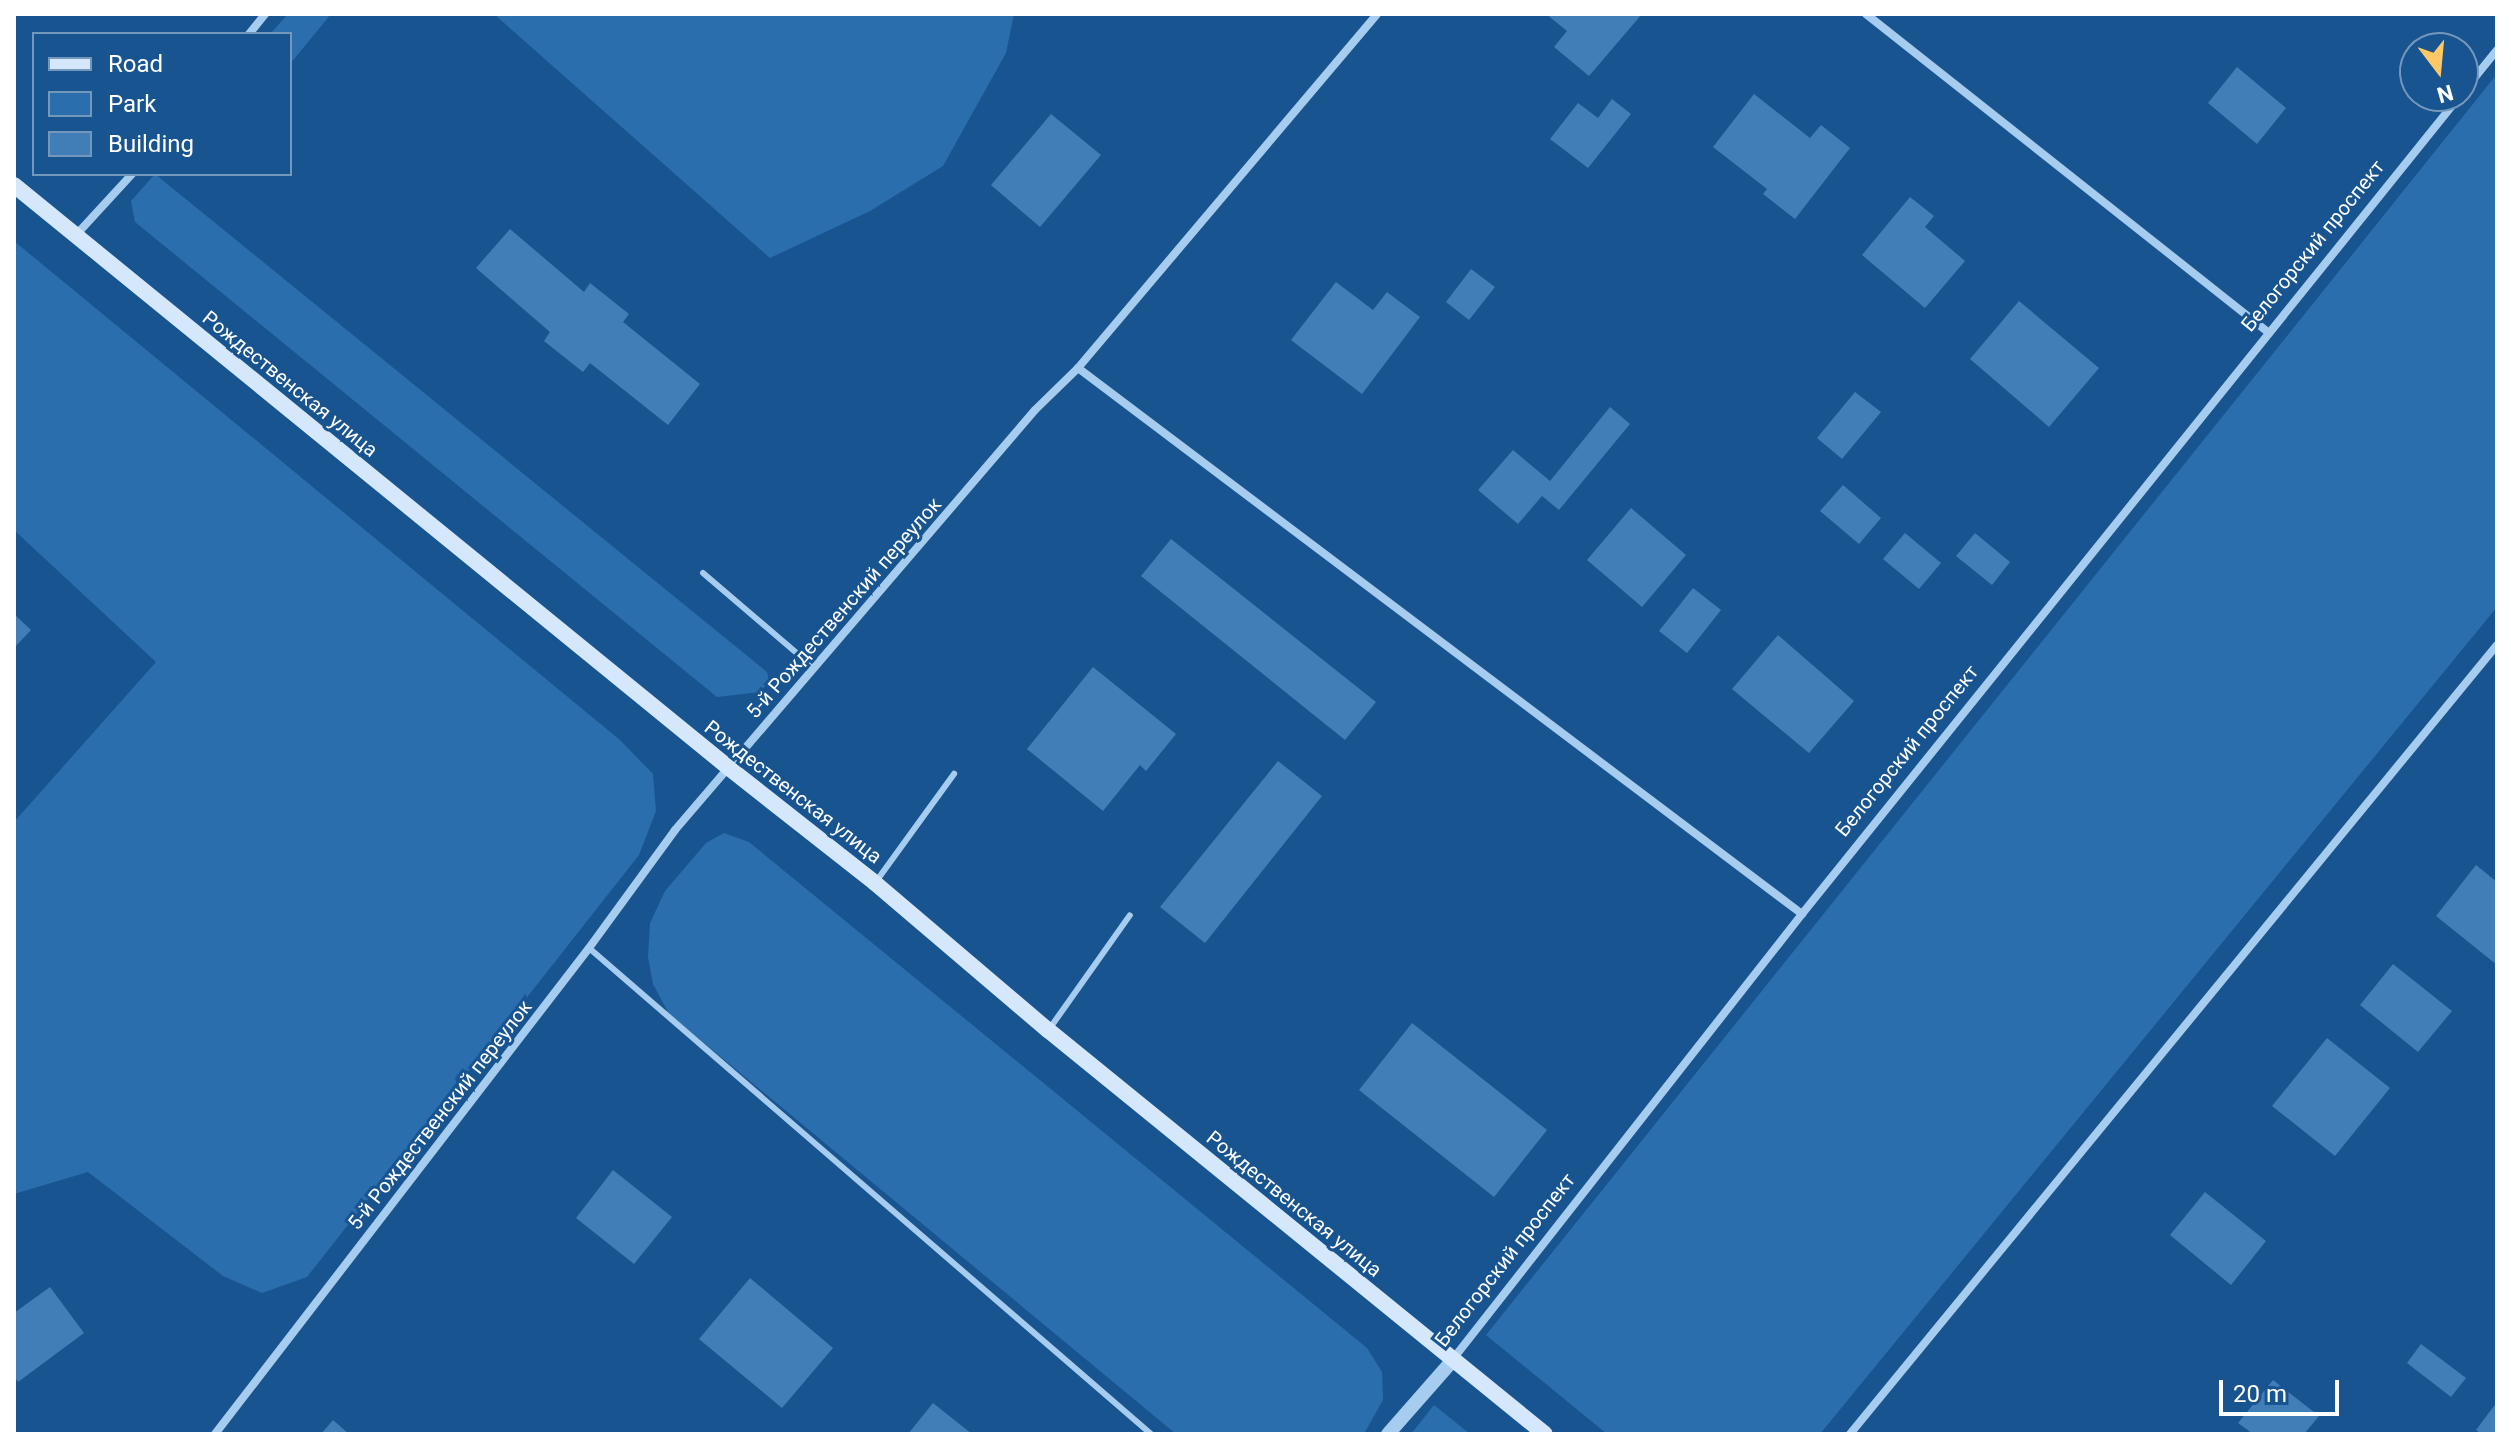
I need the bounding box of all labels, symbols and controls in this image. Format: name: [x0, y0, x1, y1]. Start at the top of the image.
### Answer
legend: [32, 32, 292, 176]
north arrow: [2399, 32, 2479, 112]
text: Road: [108, 50, 163, 78]
text: N: [2434, 79, 2456, 108]
text: Park: [108, 90, 156, 118]
text: Building: [108, 130, 194, 158]
street label: Белогорский проспект: [2236, 155, 2390, 337]
street label: Рождественская улица: [198, 306, 382, 462]
street label: 5-й Рождественский переулок: [742, 493, 946, 723]
street label: Белогорский проспект: [1830, 660, 1984, 842]
street label: Рождественская улица: [700, 715, 886, 869]
street label: 5-й Рождественский переулок: [343, 995, 537, 1235]
street label: Рождественская улица: [1202, 1126, 1386, 1282]
street label: Белогорский проспект: [1430, 1168, 1580, 1352]
scale bar: [2223, 1364, 2343, 1414]
text: 20 m: [2233, 1380, 2287, 1408]

